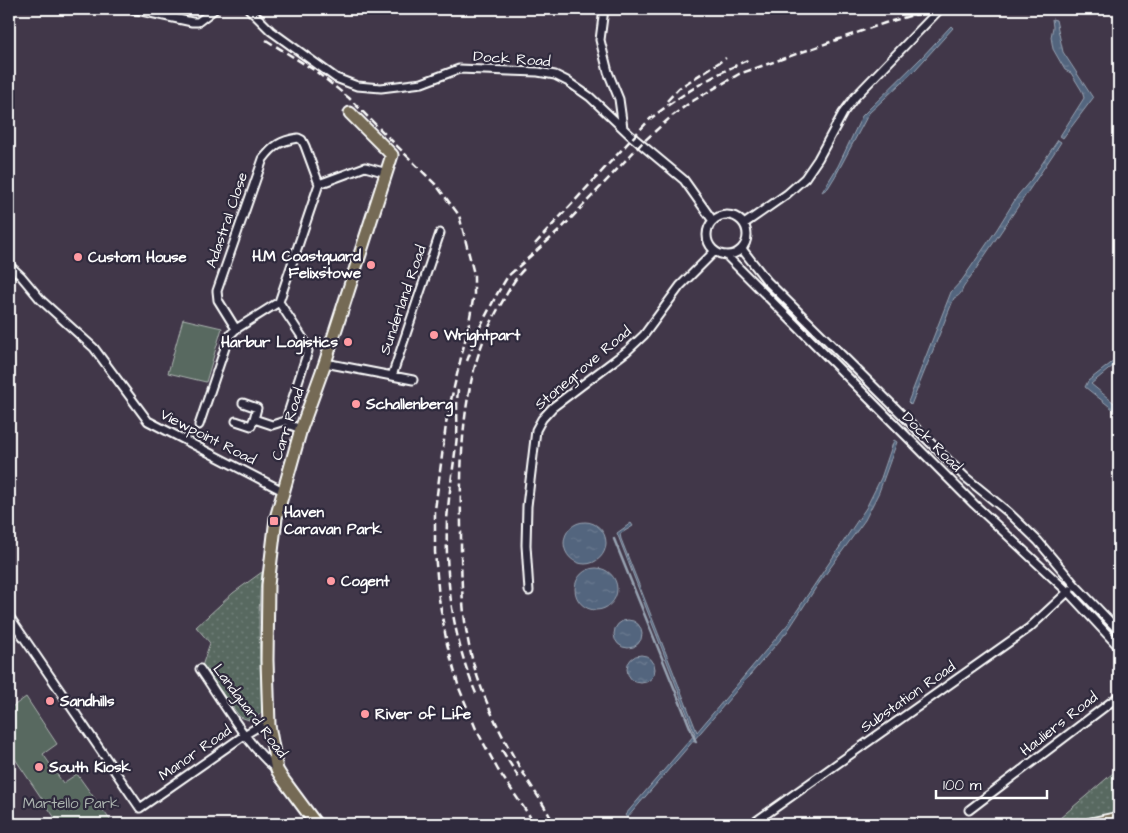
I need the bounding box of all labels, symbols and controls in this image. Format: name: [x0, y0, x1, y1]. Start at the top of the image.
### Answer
street label: Dock Road: [473, 46, 552, 72]
street label: Adastral Close: [201, 169, 253, 271]
street label: Sunderland Road: [374, 242, 432, 358]
place label: H.M Coastguard Felixstowe: [252, 246, 361, 284]
place label: Custom House: [88, 247, 187, 268]
marker: Custom House: [72, 251, 84, 263]
marker: H.M Coastguard Felixstowe: [365, 259, 377, 271]
street label: Stonegrove Road: [530, 321, 637, 416]
place label: Wrightpart: [443, 325, 521, 348]
marker: Wrightpart: [428, 329, 440, 341]
place label: Harbur Logistics: [221, 332, 338, 355]
marker: Harbur Logistics: [342, 336, 354, 348]
street label: Carr Road: [266, 385, 310, 463]
place label: Schallenberg: [365, 394, 453, 417]
marker: Schallenberg: [350, 398, 362, 410]
street label: Viewpoint Road: [156, 404, 260, 470]
street label: Dock Road: [897, 407, 967, 477]
place label: Haven Caravan Park: [284, 502, 383, 540]
marker: Haven Caravan Park: [268, 515, 280, 527]
place label: Cogent: [341, 571, 390, 594]
marker: Cogent: [325, 575, 337, 587]
street label: Substation Road: [856, 656, 960, 738]
street label: Landguard Road: [207, 660, 292, 763]
street label: Hauliers Road: [1016, 687, 1102, 761]
place label: Sandhills: [59, 691, 115, 712]
marker: Sandhills: [44, 695, 56, 707]
place label: River of Life: [375, 704, 471, 725]
marker: River of Life: [359, 708, 371, 720]
street label: Manor Road: [154, 720, 236, 786]
place label: South Kiosk: [48, 757, 132, 778]
marker: South Kiosk: [33, 761, 45, 773]
scale bar: [936, 768, 1047, 800]
text: 100 m: [943, 775, 982, 796]
park label: Martello Park: [23, 793, 119, 814]

